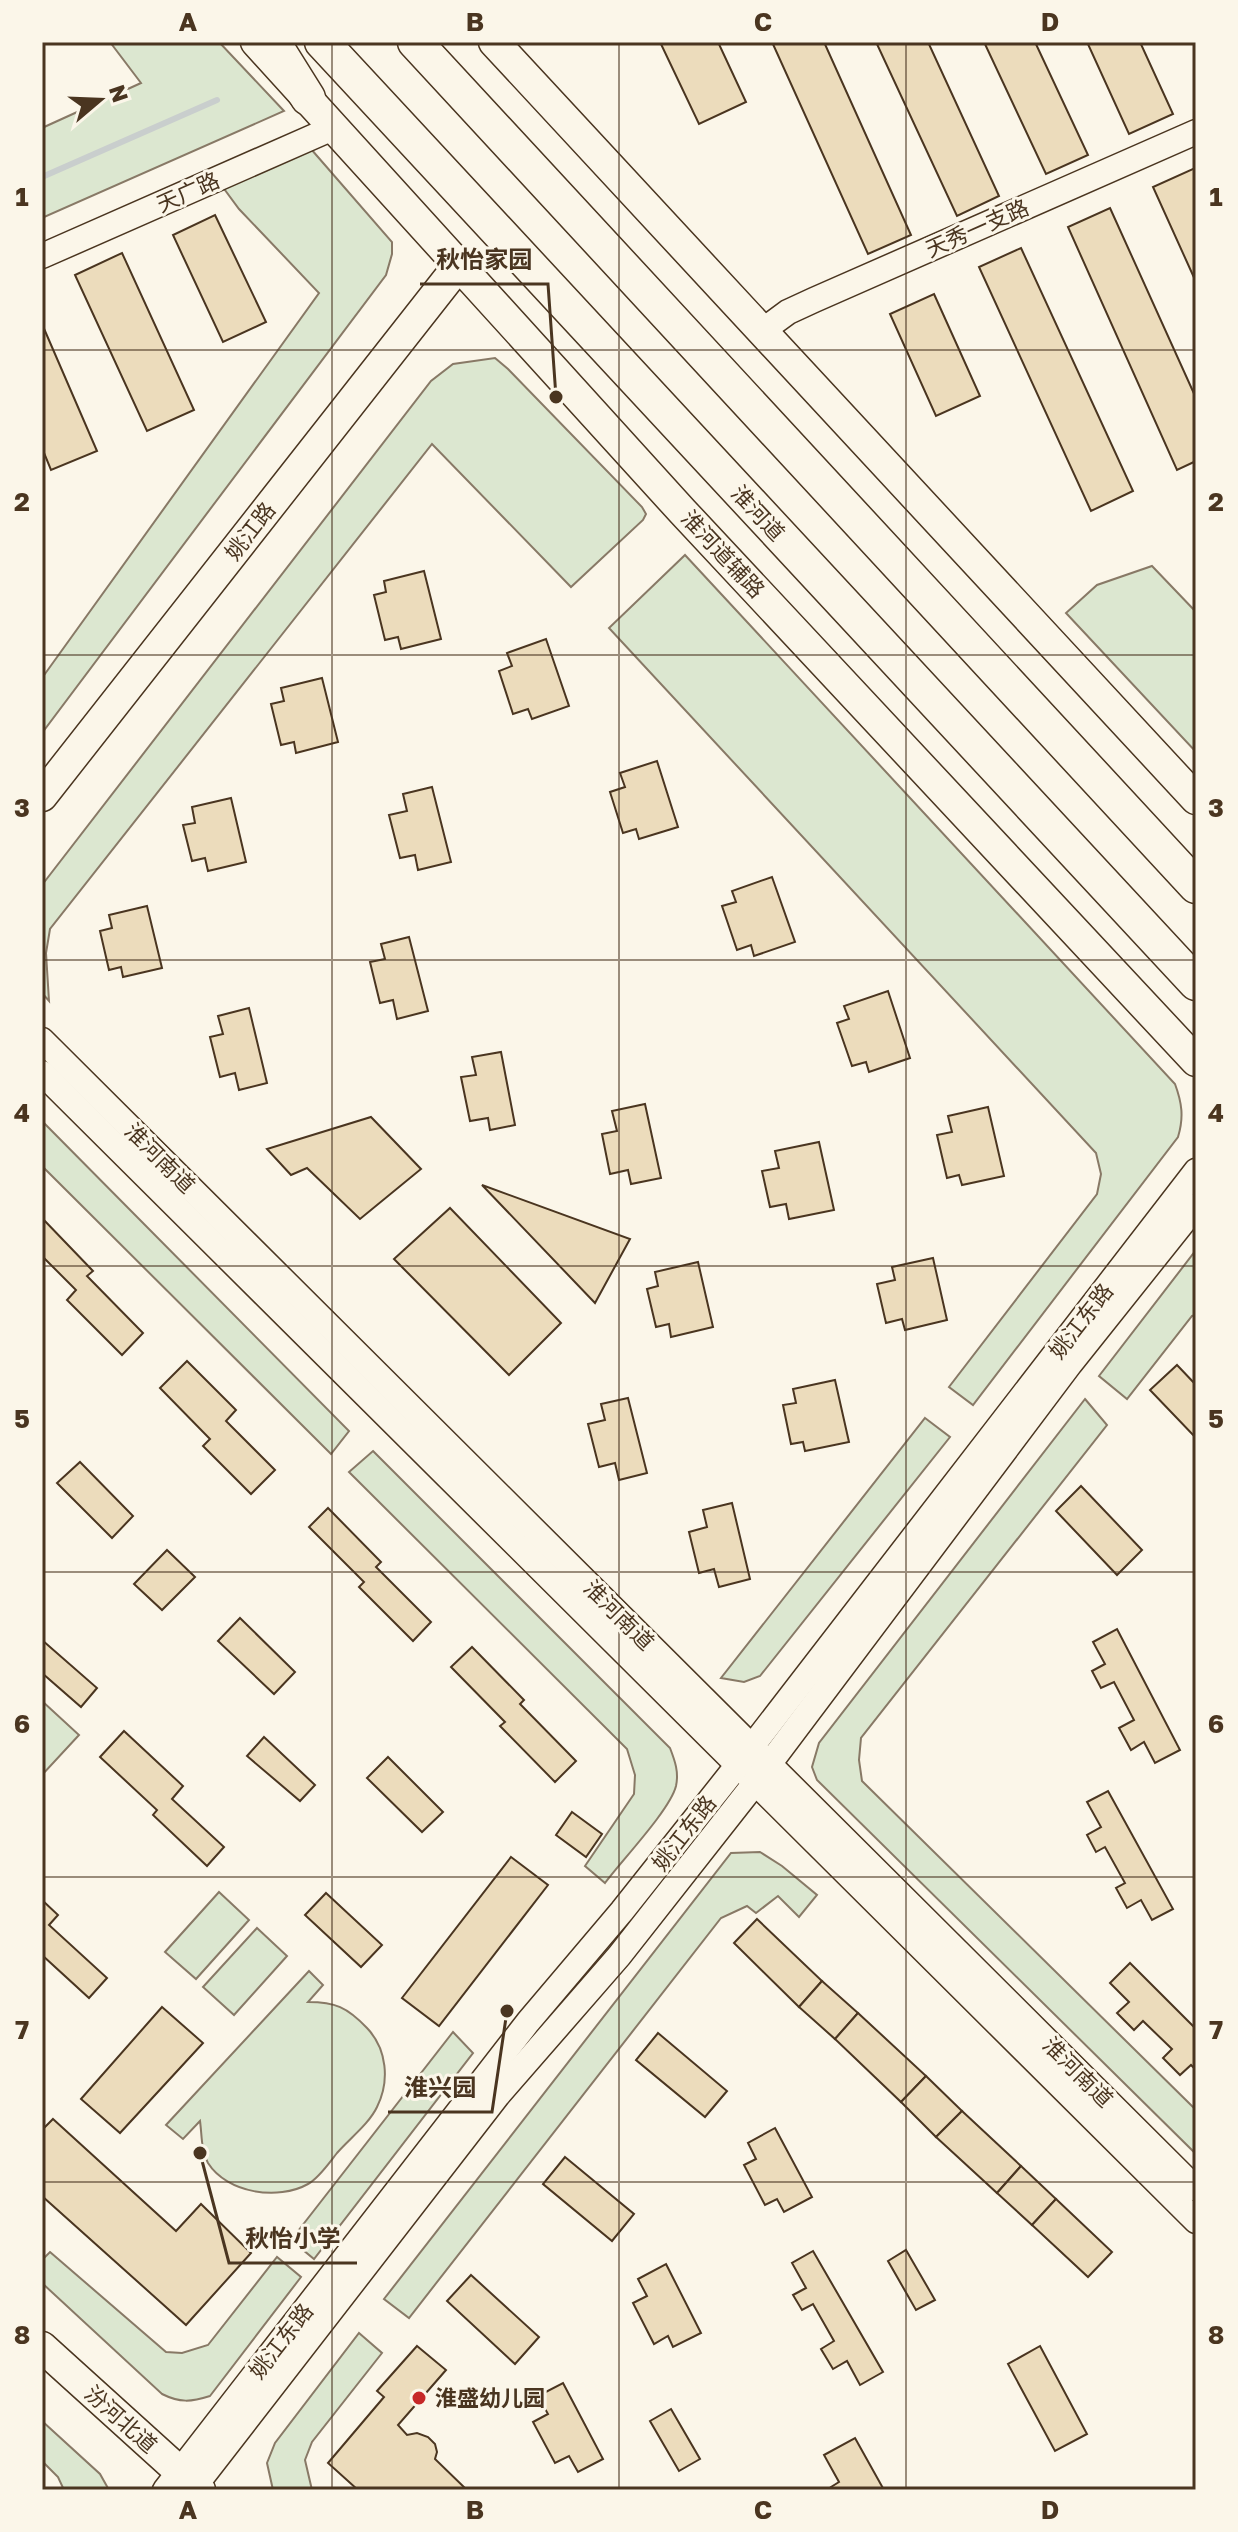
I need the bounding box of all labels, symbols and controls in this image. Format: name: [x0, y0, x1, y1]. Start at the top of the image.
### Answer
text: A: [179, 6, 198, 37]
text: B: [466, 6, 484, 37]
text: C: [754, 6, 772, 37]
text: D: [1041, 6, 1059, 37]
north arrow: [60, 60, 140, 140]
text: N: [104, 81, 135, 106]
street label: 天广路: [152, 166, 223, 217]
text: 1: [15, 181, 29, 212]
text: 1: [1209, 181, 1223, 212]
street label: 天秀一支路: [921, 193, 1033, 262]
callout: 秋怡家园: [420, 236, 548, 284]
text: 秋怡家园: [436, 244, 532, 273]
street label: 淮河道: [726, 479, 791, 546]
text: 2: [14, 486, 30, 517]
text: 2: [1208, 486, 1224, 517]
street label: 姚江路: [219, 496, 281, 565]
street label: 淮河道辅路: [676, 504, 771, 603]
text: 3: [14, 792, 30, 823]
text: 3: [1208, 792, 1224, 823]
text: 4: [14, 1097, 30, 1128]
text: 4: [1208, 1097, 1224, 1128]
street label: 淮河南道: [120, 1117, 201, 1198]
street label: 姚江东路: [1043, 1278, 1118, 1364]
text: 5: [14, 1403, 30, 1434]
text: 5: [1208, 1403, 1224, 1434]
street label: 淮河南道: [579, 1574, 660, 1655]
text: 6: [14, 1708, 30, 1739]
text: 6: [1208, 1708, 1224, 1739]
street label: 姚江东路: [646, 1790, 721, 1876]
text: 7: [15, 2014, 29, 2045]
text: 7: [1209, 2014, 1223, 2045]
street label: 淮河南道: [1038, 2031, 1119, 2112]
callout: 淮兴园: [388, 2064, 492, 2112]
text: 淮兴园: [404, 2072, 476, 2101]
callout: 秋怡小学: [229, 2215, 357, 2263]
text: 秋怡小学: [245, 2223, 341, 2252]
street label: 姚江东路: [243, 2298, 318, 2384]
text: 8: [14, 2319, 30, 2350]
text: 8: [1208, 2319, 1224, 2350]
street label: 汾河北道: [80, 2379, 163, 2458]
place label: 淮盛幼儿园: [435, 2384, 545, 2411]
marker: 淮盛幼儿园: [410, 2389, 428, 2407]
text: A: [179, 2494, 198, 2525]
text: B: [466, 2494, 484, 2525]
text: C: [754, 2494, 772, 2525]
text: D: [1041, 2494, 1059, 2525]

